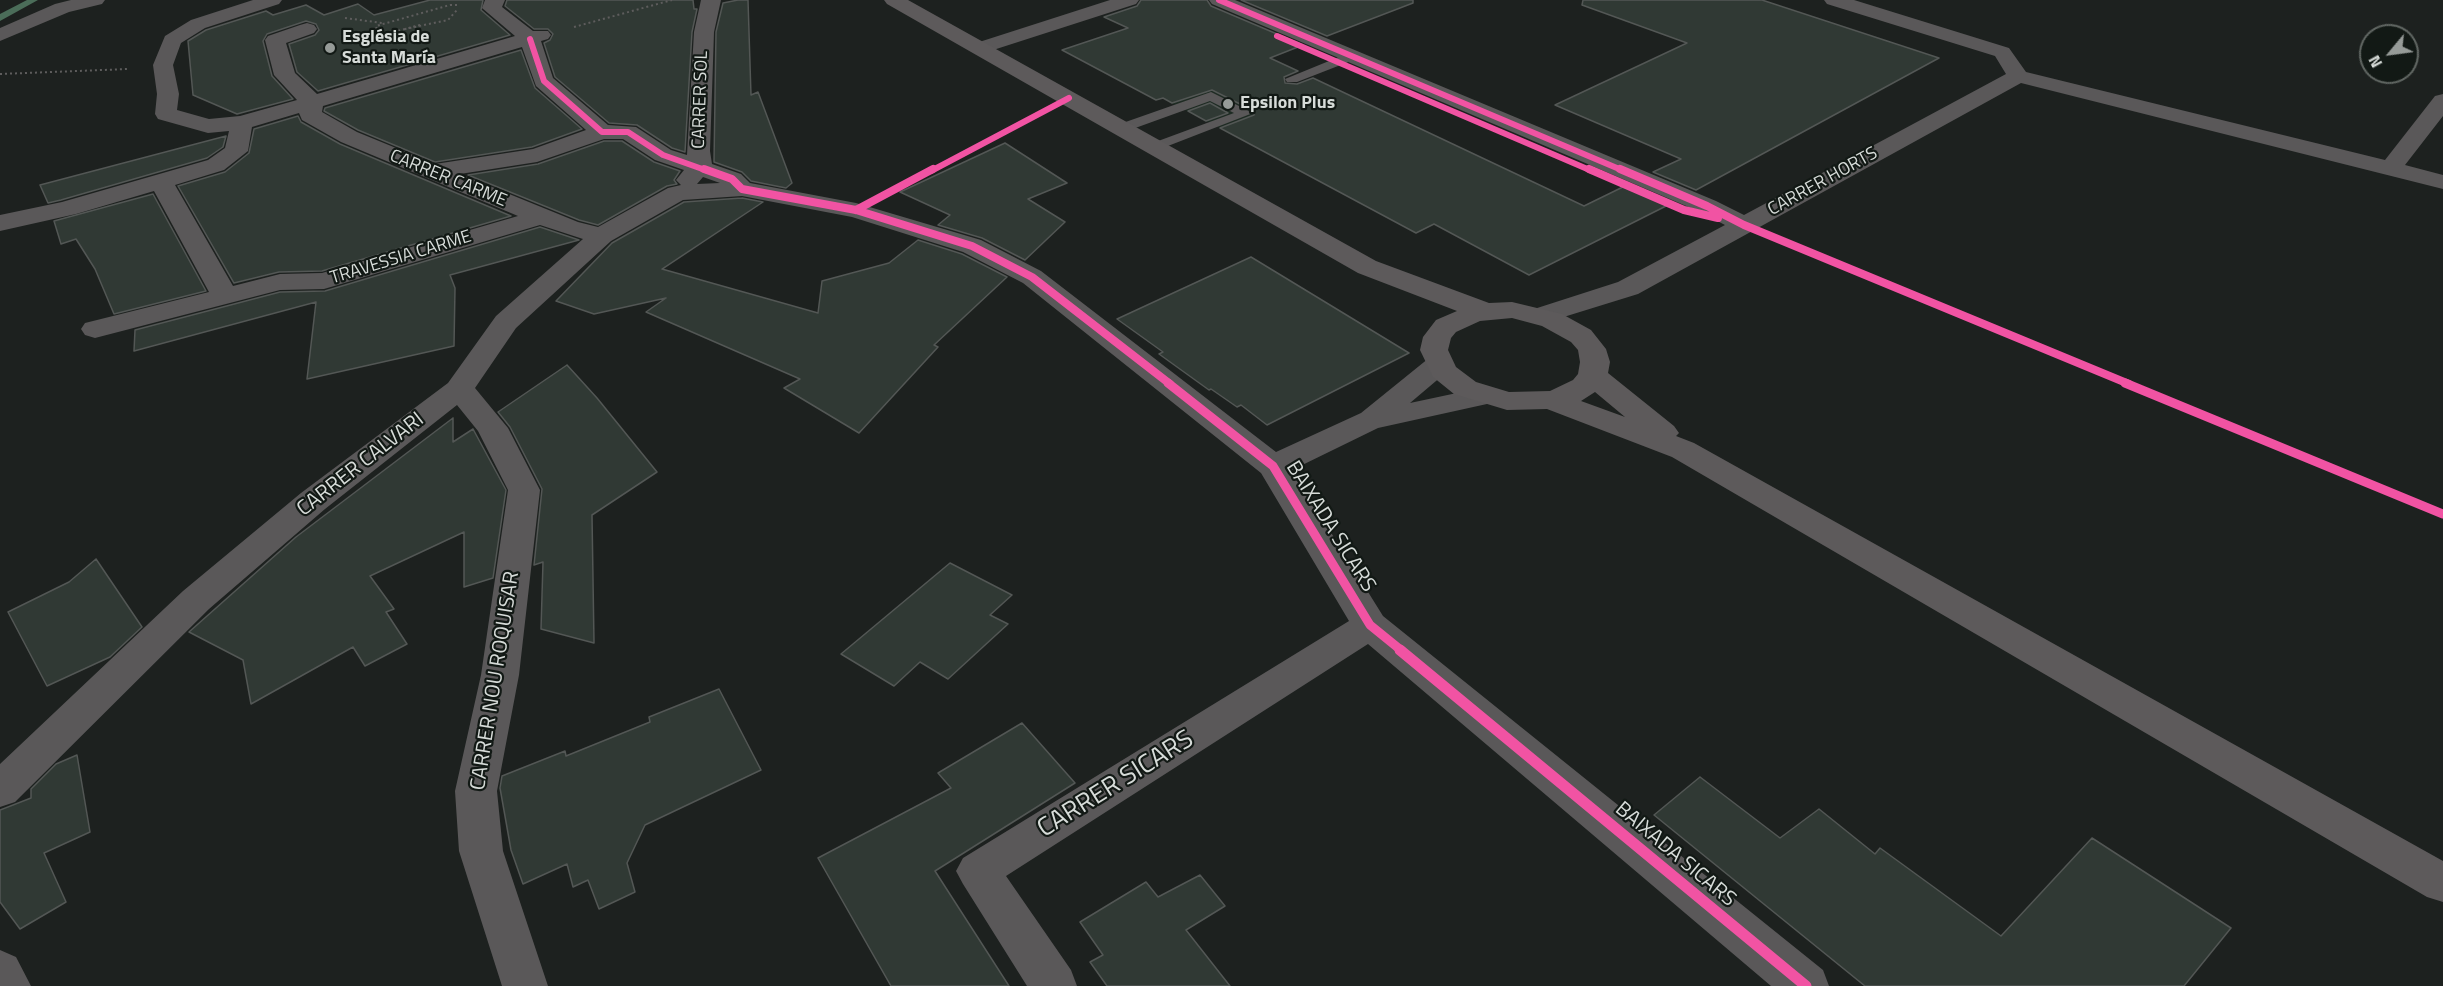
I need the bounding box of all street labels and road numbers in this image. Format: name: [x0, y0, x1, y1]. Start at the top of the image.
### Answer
street label: CARRER SOL: [688, 51, 714, 149]
street label: CARRER HORTS: [1764, 143, 1882, 221]
street label: CARRER CARME: [386, 146, 510, 212]
street label: TRAVESSIA CARME: [328, 226, 474, 290]
street label: CARRER CALVARI: [293, 408, 429, 522]
street label: BAIXADA SICARS: [1280, 457, 1380, 597]
street label: CARRER NOU ROQUISAR: [466, 570, 526, 792]
street label: CARRER SICARS: [1032, 725, 1200, 845]
street label: BAIXADA SICARS: [1610, 797, 1740, 913]

